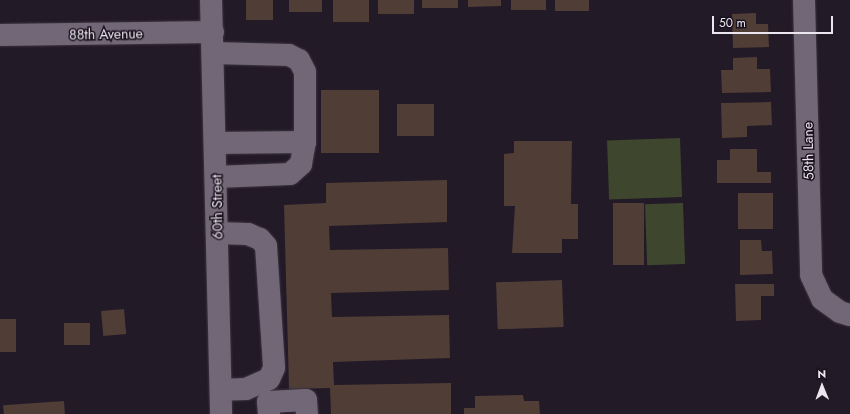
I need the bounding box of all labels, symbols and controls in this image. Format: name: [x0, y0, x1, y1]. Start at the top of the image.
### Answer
scale bar: [714, 8, 835, 34]
text: 50 m: [719, 14, 746, 32]
street label: 88th Avenue: [69, 25, 143, 43]
street label: 58th Lane: [799, 122, 817, 180]
street label: 60th Street: [208, 174, 226, 240]
north arrow: [802, 366, 842, 406]
text: N: [817, 366, 826, 382]

